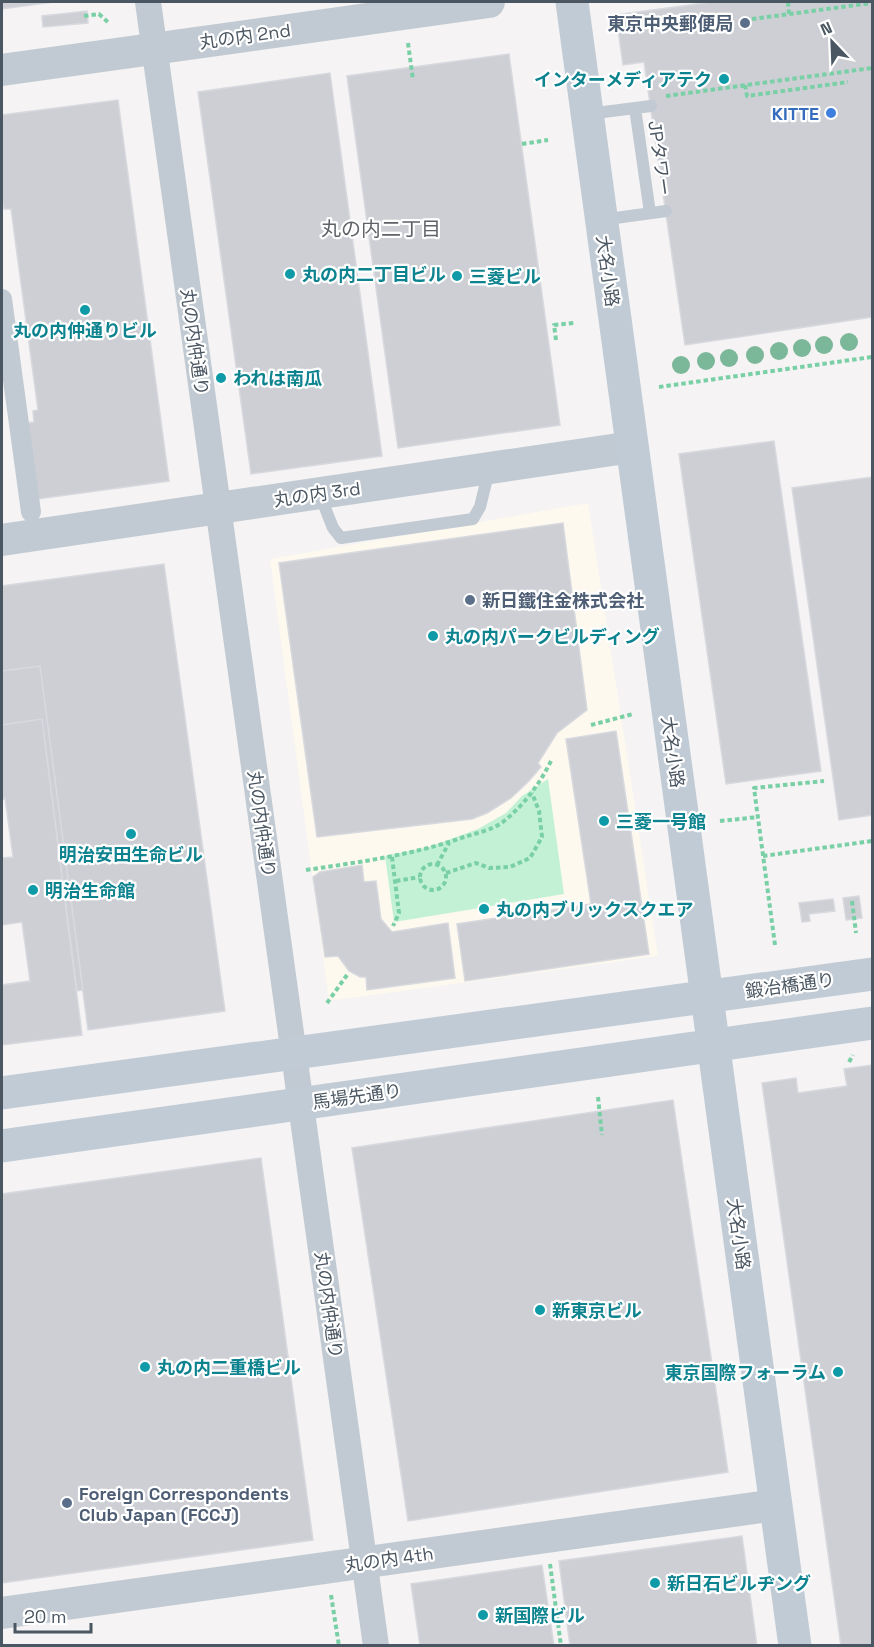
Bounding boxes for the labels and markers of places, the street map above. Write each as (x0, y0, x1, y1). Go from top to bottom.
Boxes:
place label: 東京中央郵便局 (607, 12, 733, 35)
marker: 東京中央郵便局 (738, 16, 752, 30)
place label: インターメディアテク (534, 68, 712, 91)
marker: インターメディアテク (717, 72, 731, 86)
place label: KITTE (772, 102, 819, 125)
marker: KITTE (824, 106, 838, 120)
place label: 丸の内二丁目ビル (302, 263, 446, 286)
place label: 三菱ビル (469, 265, 541, 288)
marker: 丸の内二丁目ビル (283, 267, 297, 281)
marker: 三菱ビル (450, 269, 464, 283)
marker: 丸の内仲通りビル (78, 303, 92, 317)
place label: 丸の内仲通りビル (13, 319, 157, 342)
place label: われは南瓜 (233, 367, 322, 390)
marker: われは南瓜 (214, 371, 228, 385)
place label: 新日鐵住金株式会社 (482, 589, 644, 612)
marker: 新日鐵住金株式会社 (463, 593, 477, 607)
place label: 丸の内パークビルディング (445, 625, 660, 648)
marker: 丸の内パークビルディング (426, 629, 440, 643)
place label: 三菱一号館 (616, 810, 706, 833)
marker: 三菱一号館 (597, 814, 611, 828)
marker: 明治安田生命ビル (124, 827, 138, 841)
place label: 明治安田生命ビル (59, 843, 203, 866)
place label: 明治生命館 (45, 879, 135, 902)
marker: 明治生命館 (26, 883, 40, 897)
place label: 丸の内ブリックスクエア (496, 898, 693, 921)
marker: 丸の内ブリックスクエア (477, 902, 491, 916)
place label: 新東京ビル (552, 1299, 642, 1322)
marker: 新東京ビル (533, 1303, 547, 1317)
place label: 丸の内二重橋ビル (157, 1356, 301, 1379)
marker: 丸の内二重橋ビル (138, 1360, 152, 1374)
place label: 東京国際フォーラム (665, 1361, 826, 1384)
marker: 東京国際フォーラム (831, 1365, 845, 1379)
place label: Foreign Correspondents Club Japan (FCCJ) (79, 1482, 289, 1526)
marker: Foreign Correspondents Club Japan (FCCJ) (60, 1496, 74, 1510)
place label: 新日石ビルヂング (667, 1572, 811, 1595)
marker: 新日石ビルヂング (648, 1576, 662, 1590)
place label: 新国際ビル (495, 1604, 585, 1627)
marker: 新国際ビル (476, 1608, 490, 1622)

